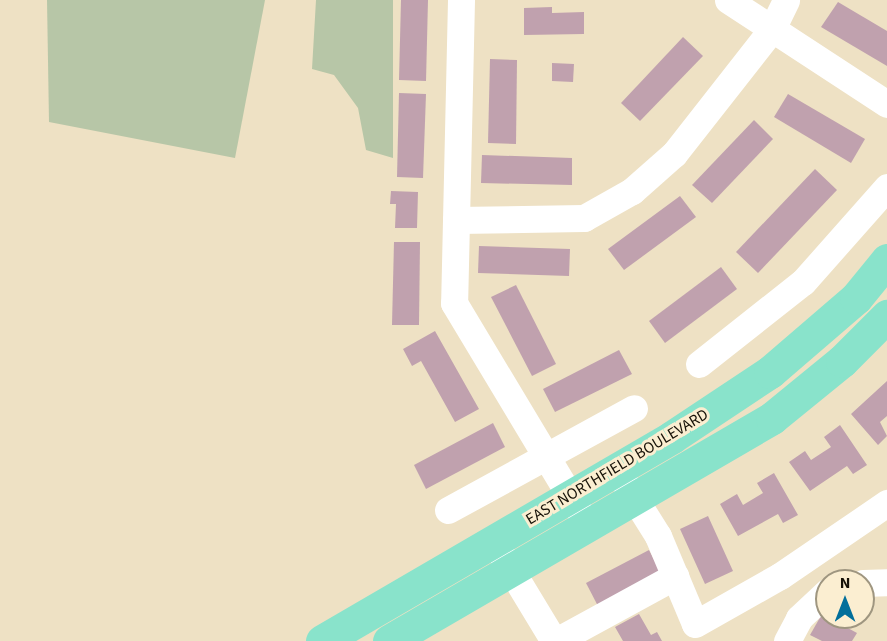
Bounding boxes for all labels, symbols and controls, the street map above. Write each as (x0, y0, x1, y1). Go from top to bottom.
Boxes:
street label: EAST NORTHFIELD BOULEVARD (522, 405, 712, 529)
north arrow (815, 569, 875, 629)
text: N (840, 572, 850, 594)

